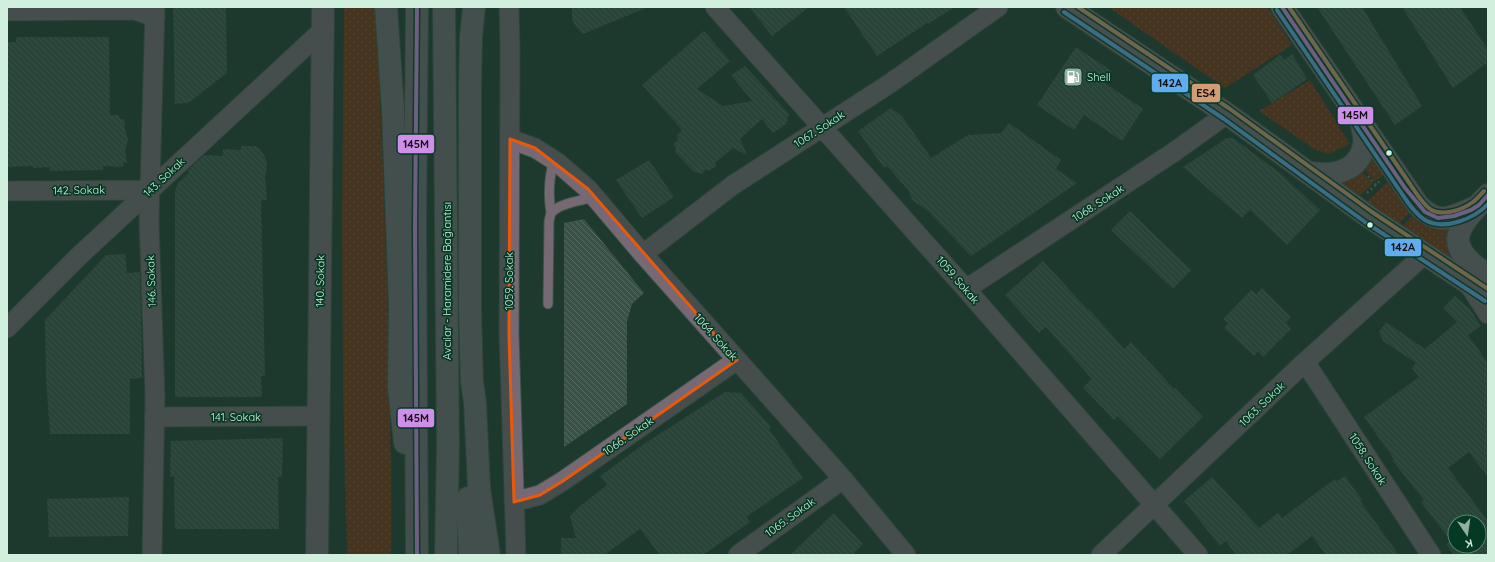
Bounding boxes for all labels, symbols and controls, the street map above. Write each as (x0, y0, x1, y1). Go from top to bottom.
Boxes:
fuel station icon: Shell (1062, 66, 1084, 88)
place label: Shell (1087, 70, 1111, 84)
line badge: 142A (1151, 73, 1189, 93)
text: 142A (1158, 76, 1182, 90)
line badge: ES4 (1191, 83, 1221, 103)
text: ES4 (1196, 86, 1216, 100)
line badge: 145M (1337, 106, 1374, 125)
street label: 1067. Sokak (791, 107, 847, 151)
text: 145M (1342, 108, 1368, 122)
line badge: 145M (397, 134, 435, 154)
text: 145M (403, 137, 429, 151)
unlabelled marker (1384, 148, 1394, 158)
street label: 143. Sokak (140, 154, 188, 200)
street label: 1068. Sokak (1070, 181, 1127, 225)
street label: 142. Sokak (53, 183, 105, 197)
street label: Avcılar - Haramidere Bağlantısı (440, 202, 454, 360)
unlabelled marker (1365, 220, 1375, 230)
line badge: 142A (1384, 238, 1422, 257)
text: 142A (1391, 240, 1415, 254)
street label: 1059. Sokak (502, 252, 516, 310)
street label: 1059. Sokak (934, 253, 983, 307)
street label: 146. Sokak (143, 255, 159, 307)
street label: 140. Sokak (313, 255, 327, 307)
street label: 1064. Sokak (691, 310, 741, 364)
street label: 1063. Sokak (1236, 379, 1288, 429)
line badge: 145M (397, 408, 435, 428)
street label: 141. Sokak (211, 410, 261, 424)
text: 145M (403, 411, 429, 425)
street label: 1066. Sokak (600, 413, 656, 459)
street label: 1058. Sokak (1346, 431, 1390, 488)
street label: 1065. Sokak (762, 494, 818, 540)
north arrow (1447, 514, 1487, 554)
text: K (1464, 536, 1474, 551)

